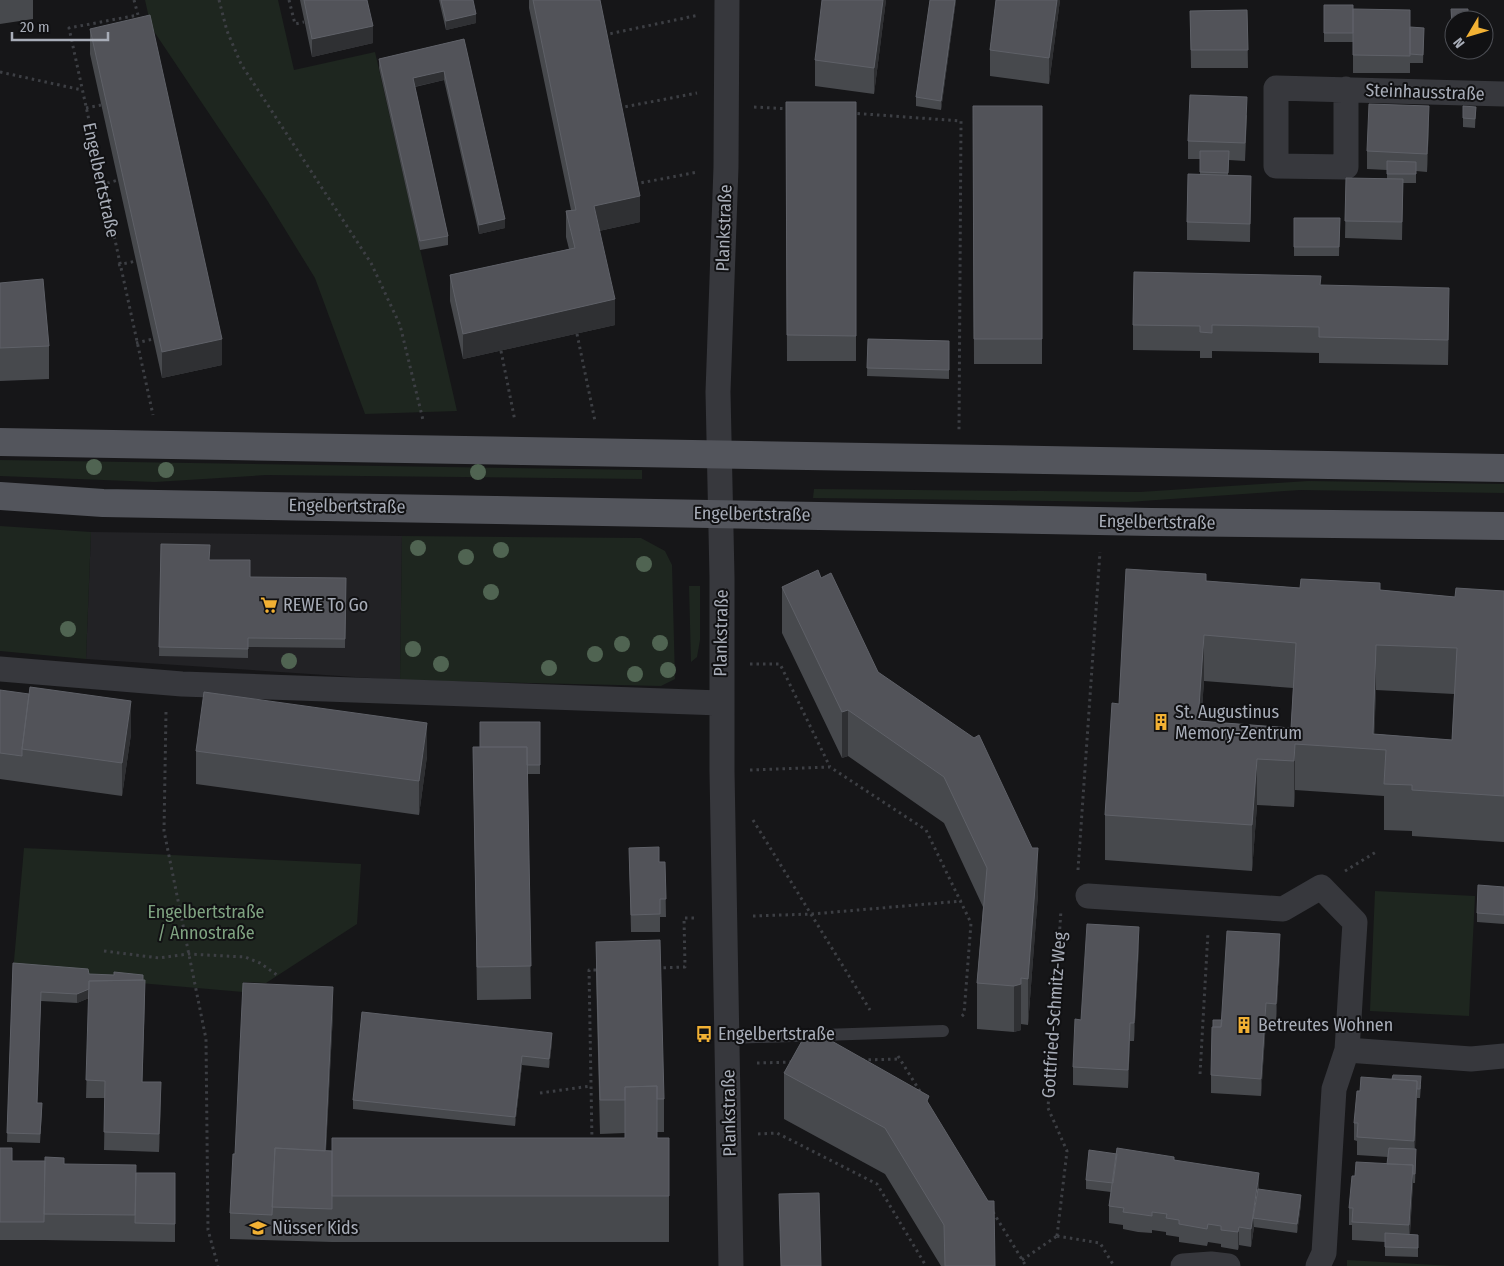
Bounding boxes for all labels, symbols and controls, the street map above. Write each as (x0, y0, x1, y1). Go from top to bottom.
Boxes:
scale bar (12, 10, 109, 42)
north arrow (1444, 10, 1494, 60)
text: 20 m (20, 18, 50, 36)
text: N (1450, 34, 1468, 51)
street label: Steinhausstraße (1365, 79, 1485, 105)
street label: Engelbertstraße (78, 121, 124, 240)
street label: Plankstraße (711, 184, 737, 272)
street label: Engelbertstraße (288, 494, 406, 518)
street label: Engelbertstraße (693, 502, 811, 526)
street label: Engelbertstraße (1098, 510, 1216, 534)
street label: Plankstraße (709, 589, 733, 677)
place label: REWE To Go (283, 594, 368, 616)
supermarket icon: REWE To Go (259, 595, 279, 615)
place label: St. Augustinus Memory-Zentrum (1175, 701, 1302, 744)
building icon: St. Augustinus Memory-Zentrum (1151, 712, 1171, 732)
park label: Engelbertstraße / Annostraße (148, 901, 265, 944)
street label: Gottfried-Schmitz-Weg (1037, 931, 1071, 1099)
place label: Betreutes Wohnen (1258, 1014, 1393, 1036)
building icon: Betreutes Wohnen (1234, 1015, 1254, 1035)
place label: Engelbertstraße (718, 1023, 835, 1045)
bus stop icon: Engelbertstraße (694, 1024, 714, 1044)
street label: Plankstraße (717, 1069, 741, 1157)
place label: Nüsser Kids (272, 1217, 359, 1239)
school or university icon: Nüsser Kids (248, 1218, 268, 1238)

